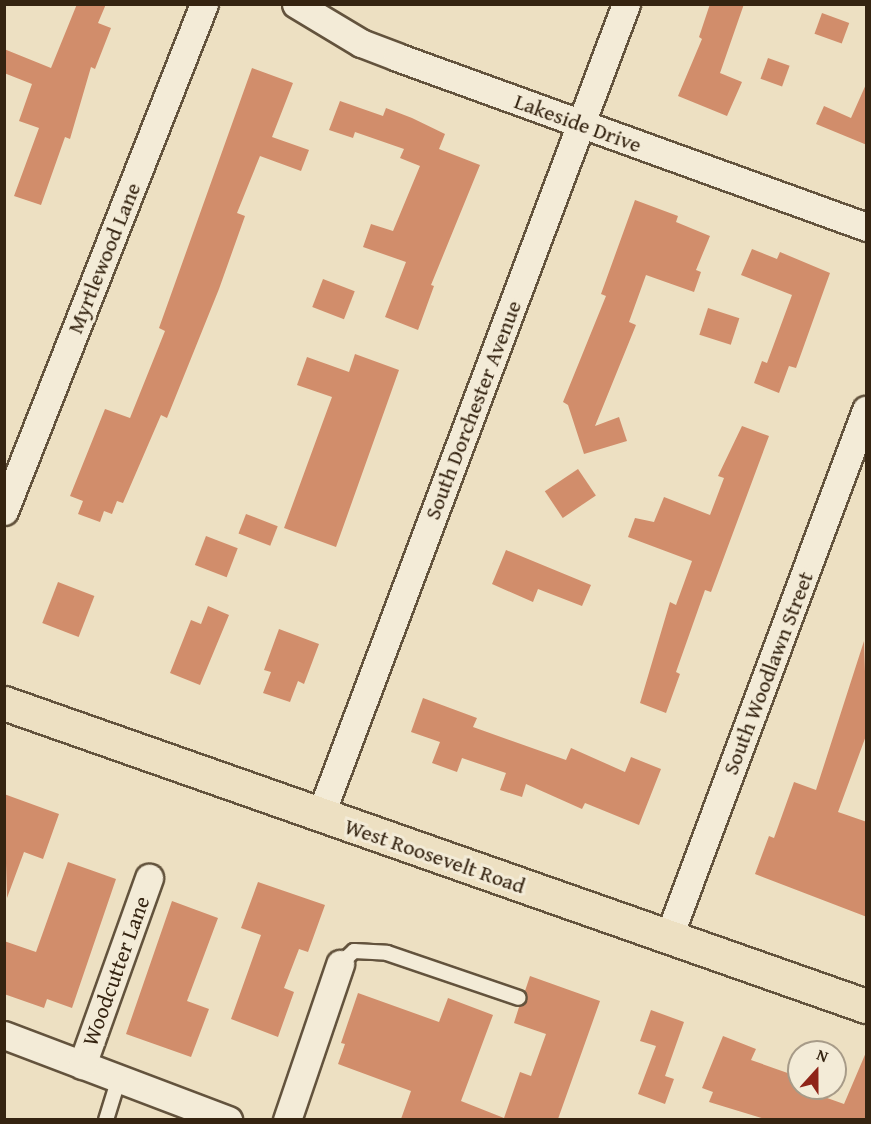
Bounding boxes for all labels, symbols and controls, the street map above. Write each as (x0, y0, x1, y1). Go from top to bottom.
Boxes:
street label: Lakeside Drive (511, 88, 645, 158)
street label: Myrtlewood Lane (62, 179, 146, 337)
street label: South Dorchester Avenue (419, 297, 527, 523)
street label: South Woodlawn Street (717, 568, 819, 778)
street label: West Roosevelt Road (341, 813, 529, 899)
street label: Woodcutter Lane (77, 893, 155, 1049)
north arrow (787, 1040, 847, 1100)
text: N (813, 1042, 832, 1068)

